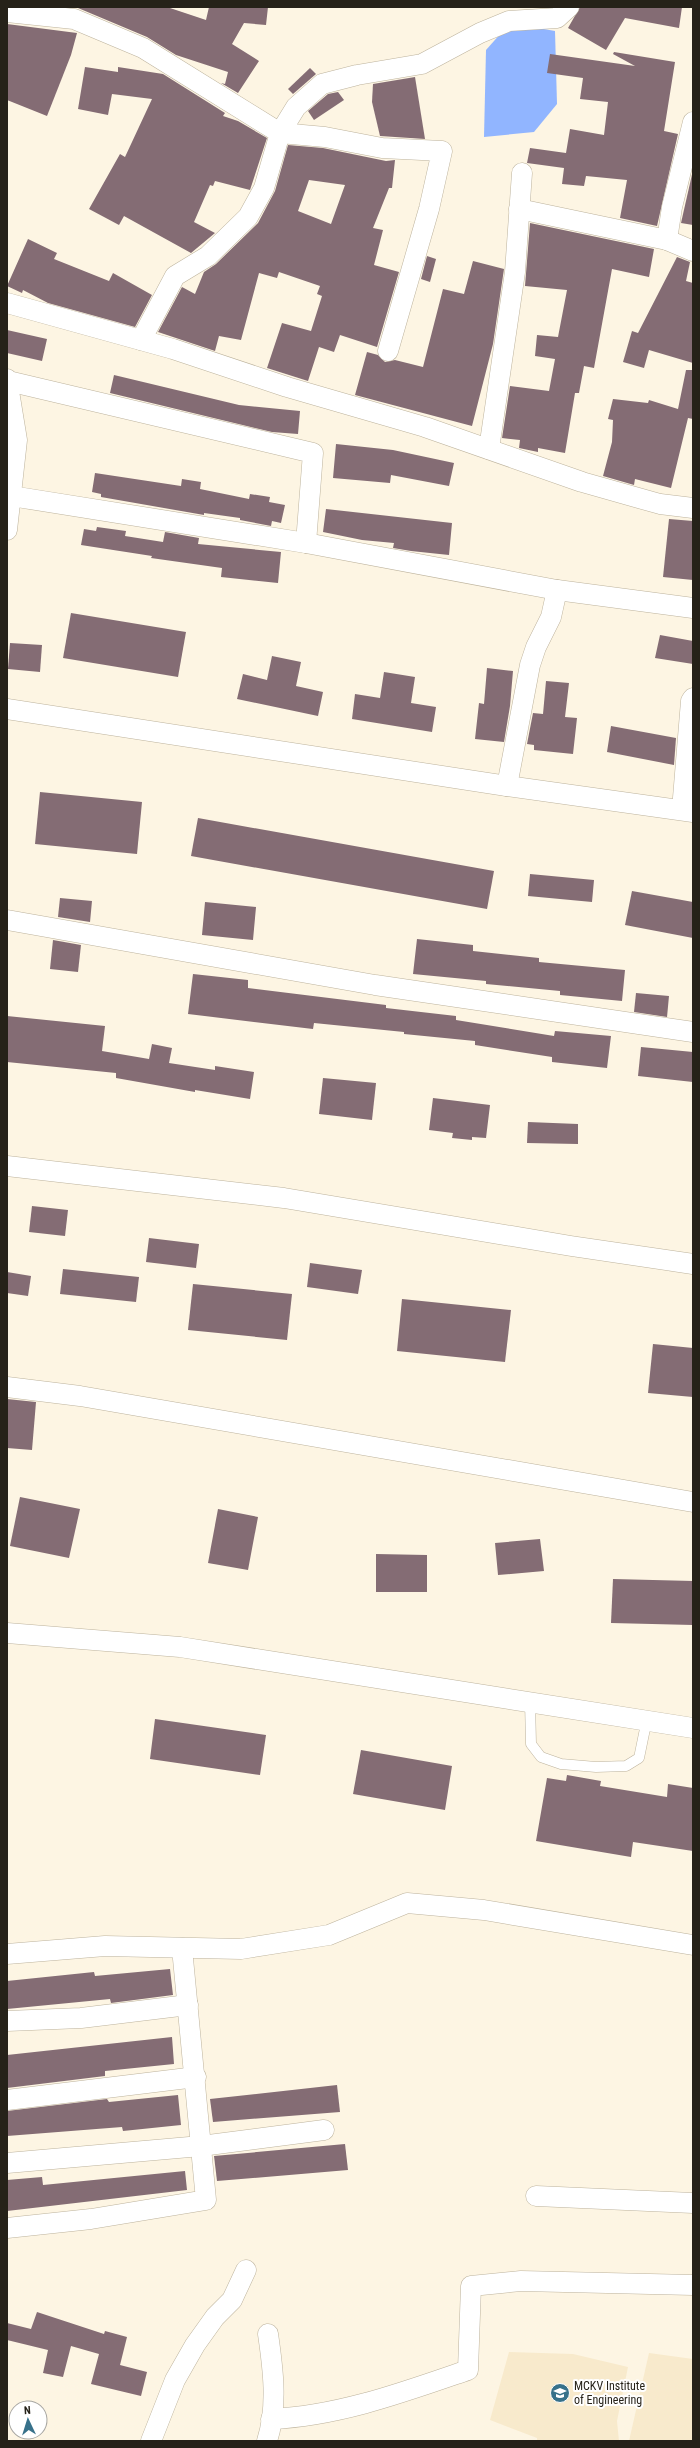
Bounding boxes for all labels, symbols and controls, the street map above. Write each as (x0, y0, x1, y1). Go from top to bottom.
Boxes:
place label: MCKV Institute of Engineering (574, 2379, 645, 2407)
school or university icon: MCKV Institute of Engineering (549, 2382, 571, 2404)
north arrow (8, 2400, 48, 2440)
text: N (24, 2404, 31, 2417)

